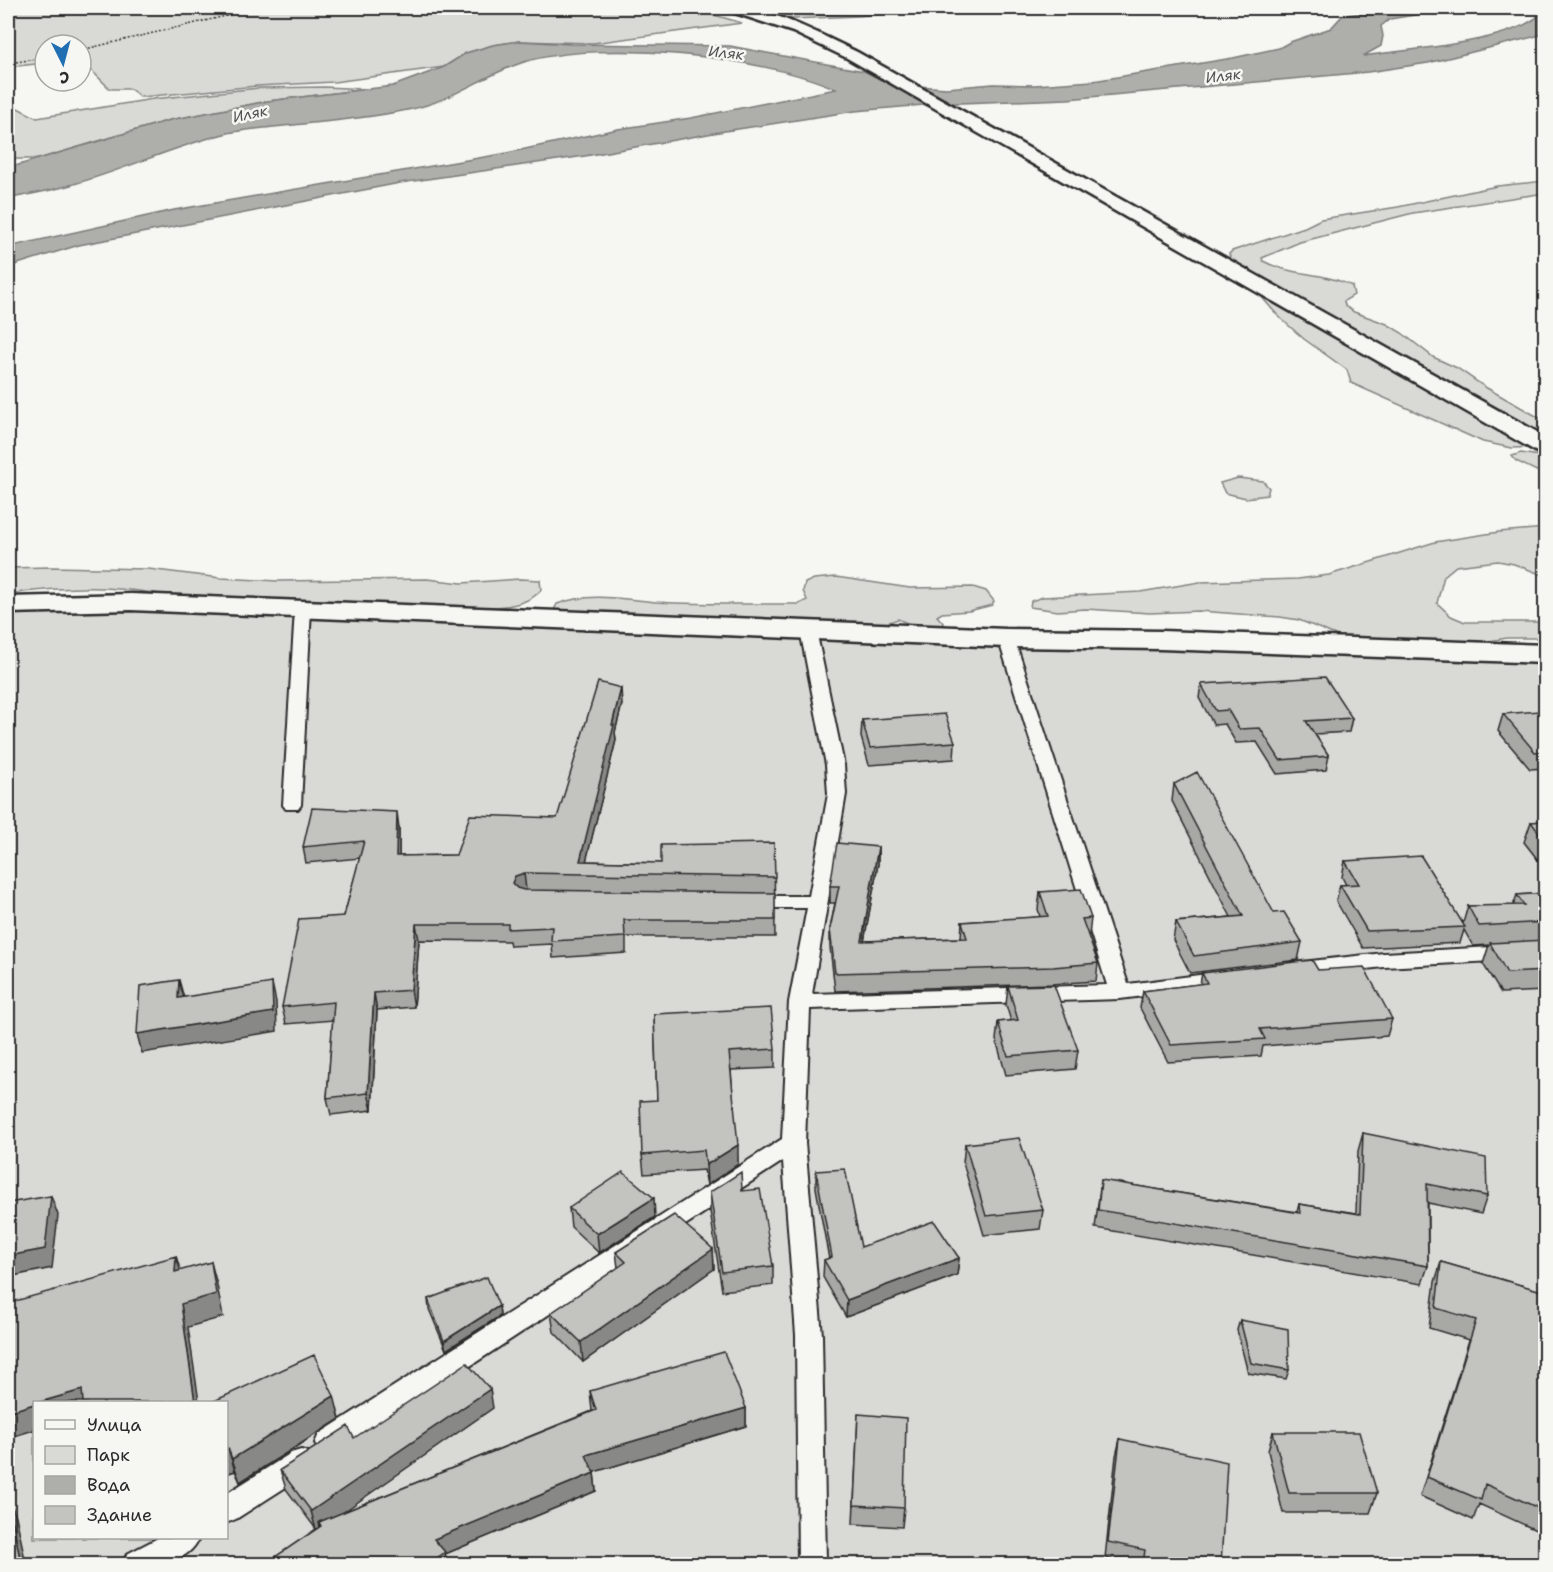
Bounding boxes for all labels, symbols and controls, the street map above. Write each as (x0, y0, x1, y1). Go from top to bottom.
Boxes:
north arrow (33, 33, 93, 93)
water label: Иляк (707, 41, 746, 65)
water label: Иляк (1204, 64, 1243, 88)
text: С (58, 66, 71, 88)
water label: Иляк (231, 100, 270, 127)
legend (33, 1401, 228, 1539)
text: Улица (87, 1413, 141, 1437)
text: Парк (87, 1443, 130, 1467)
text: Вода (87, 1473, 130, 1497)
text: Здание (87, 1503, 152, 1527)

